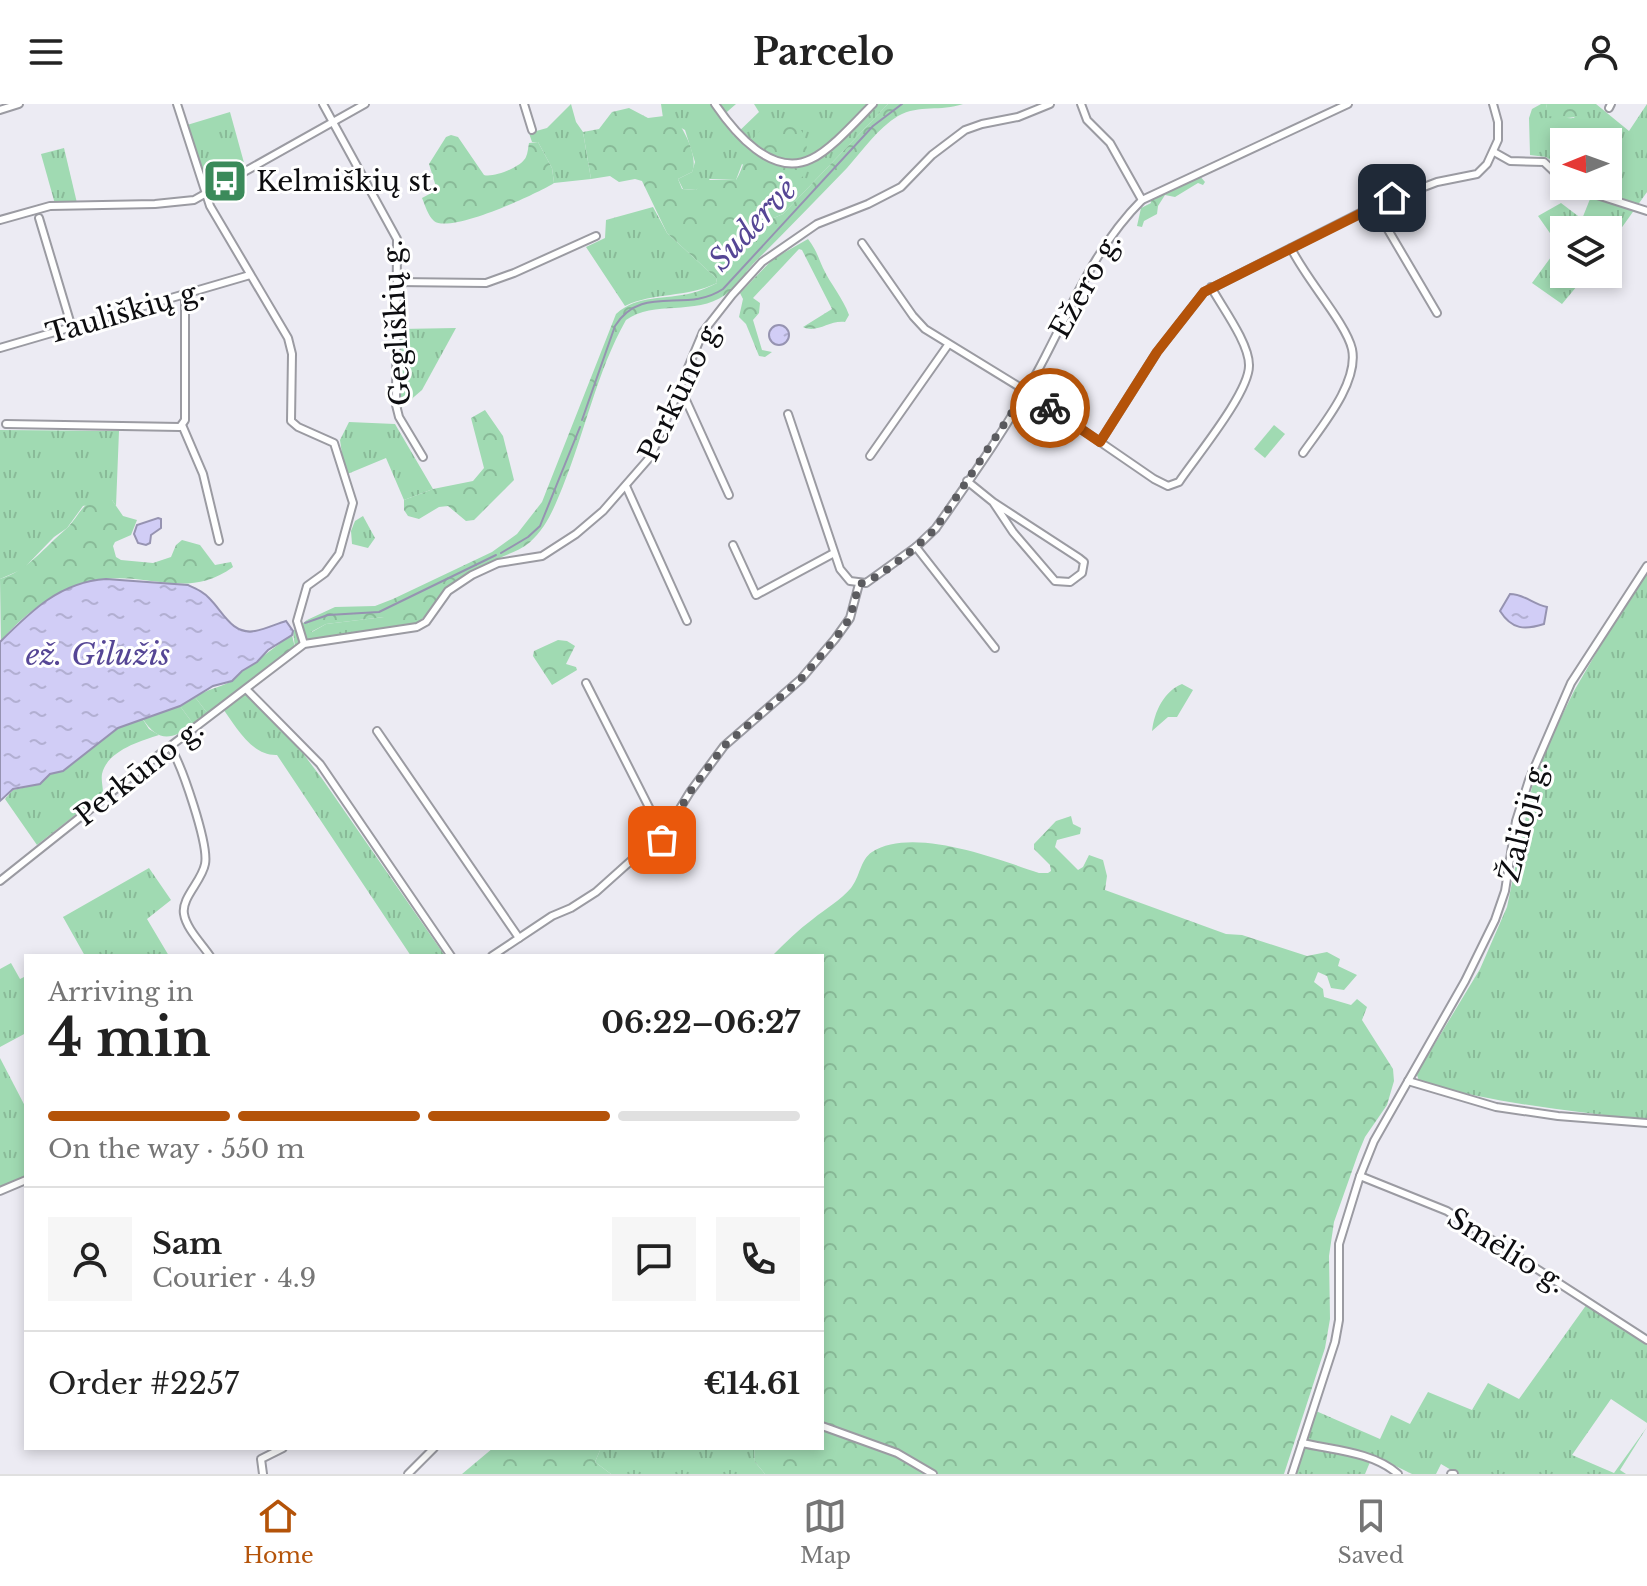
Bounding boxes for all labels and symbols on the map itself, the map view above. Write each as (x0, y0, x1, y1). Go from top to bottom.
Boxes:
north arrow (1550, 128, 1622, 200)
bus stop icon: Kelmiškių st. (201, 157, 249, 205)
place label: Kelmiškių st. (256, 164, 439, 199)
pin (1358, 164, 1426, 232)
water label: Sudervė (701, 171, 805, 278)
street label: Ežero g. (1042, 226, 1129, 344)
street label: Gegliškių g. (375, 239, 418, 407)
street label: Tauliškių g. (42, 273, 208, 352)
street label: Perkūno g. (631, 314, 730, 467)
courier (1010, 368, 1090, 448)
water label: ež. Gilužis (26, 636, 170, 673)
street label: Perkūno g. (68, 711, 211, 833)
street label: Žalioji g. (1491, 757, 1556, 886)
pin (628, 806, 696, 874)
street label: Smėlio g. (1441, 1200, 1573, 1301)

